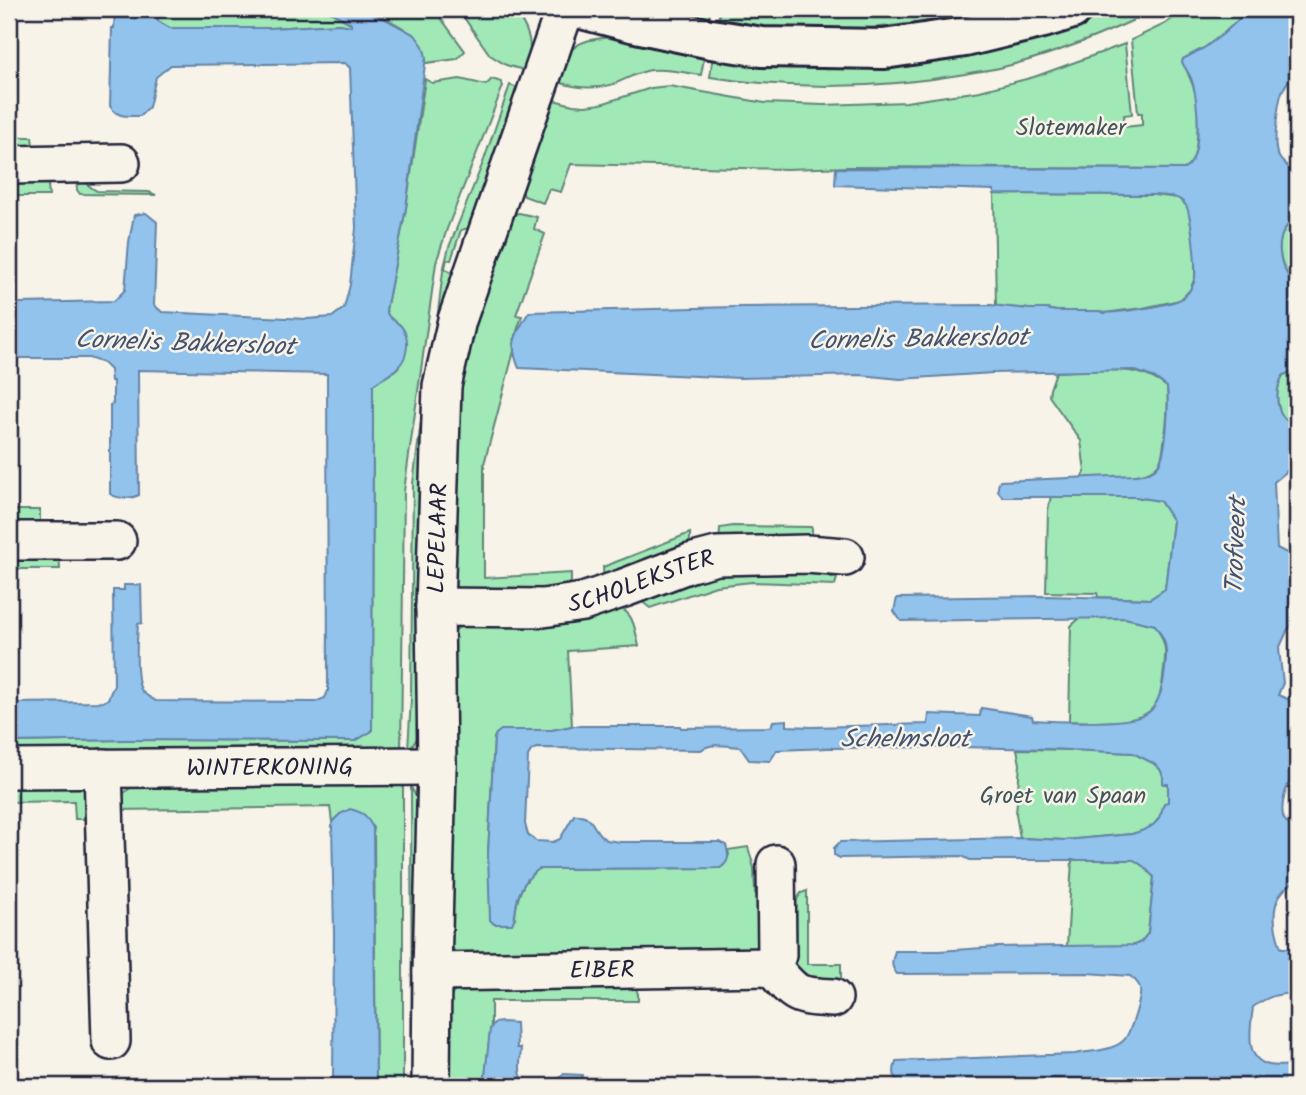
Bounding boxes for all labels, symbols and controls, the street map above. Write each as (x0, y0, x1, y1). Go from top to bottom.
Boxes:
park label: Slotemaker (1016, 109, 1128, 148)
water label: Cornelis Bakkersloot (808, 317, 1032, 363)
water label: Cornelis Bakkersloot (74, 319, 300, 369)
street label: LEPELAAR (417, 482, 460, 594)
water label: Trofveert (1214, 493, 1260, 595)
street label: SCHOLEKSTER (566, 540, 719, 625)
water label: Schelmsloot (840, 719, 974, 761)
street label: WINTERKONING (186, 749, 354, 789)
park label: Groet van Spaan (980, 777, 1146, 816)
street label: EIBER (569, 951, 635, 991)

